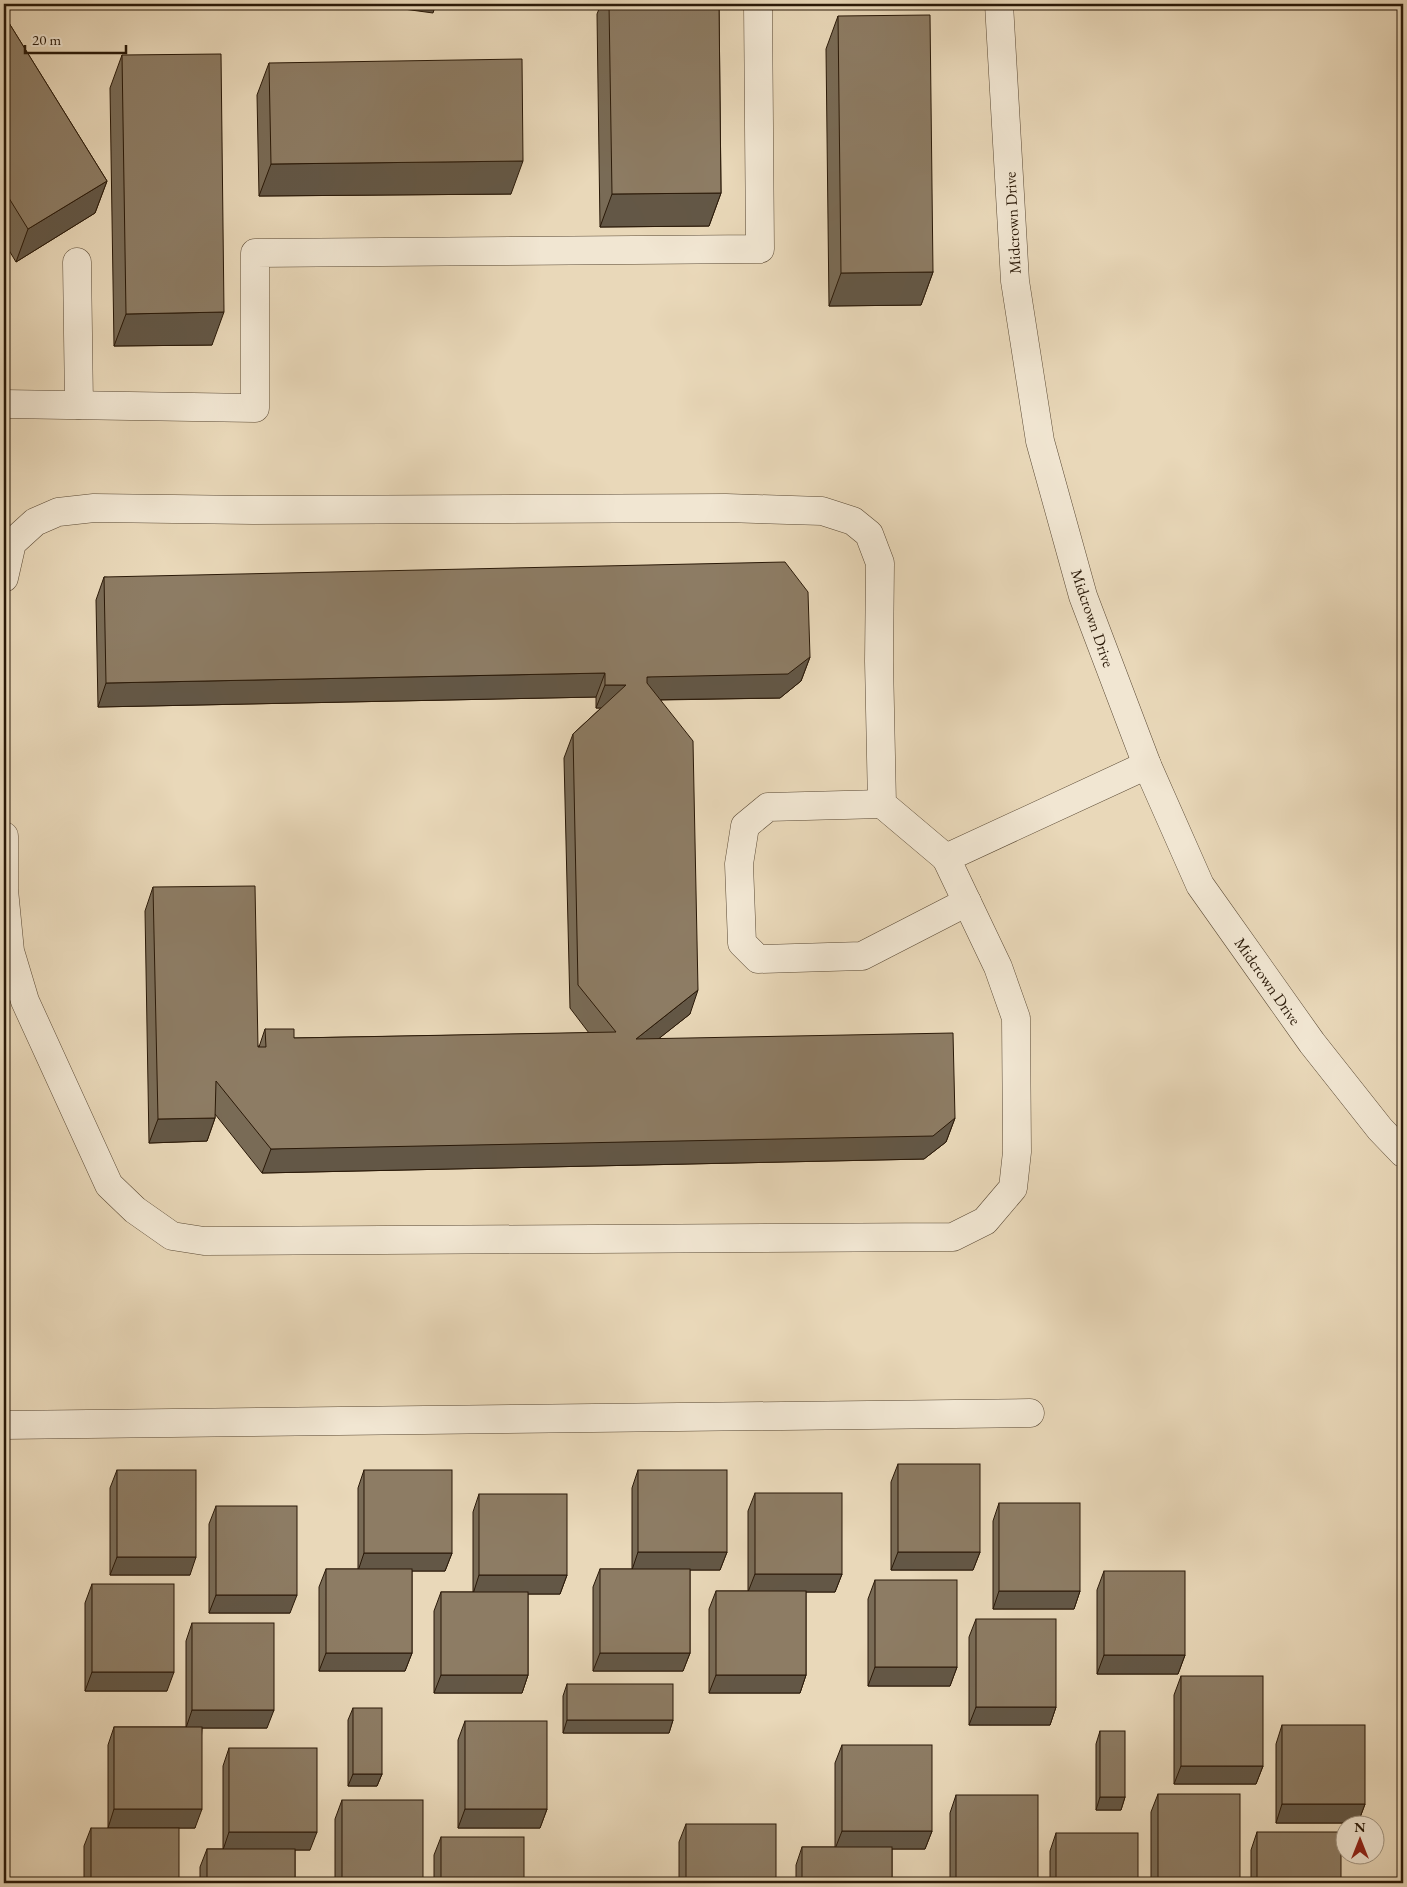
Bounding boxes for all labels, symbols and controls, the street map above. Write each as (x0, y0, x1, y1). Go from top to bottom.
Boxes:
scale bar (25, 22, 126, 54)
text: 20 m (32, 30, 61, 49)
street label: Midcrown Drive (999, 171, 1026, 275)
street label: Midcrown Drive (1066, 566, 1119, 670)
street label: Midcrown Drive (1230, 933, 1306, 1029)
north arrow (1334, 1814, 1384, 1864)
text: N (1354, 1818, 1366, 1836)

